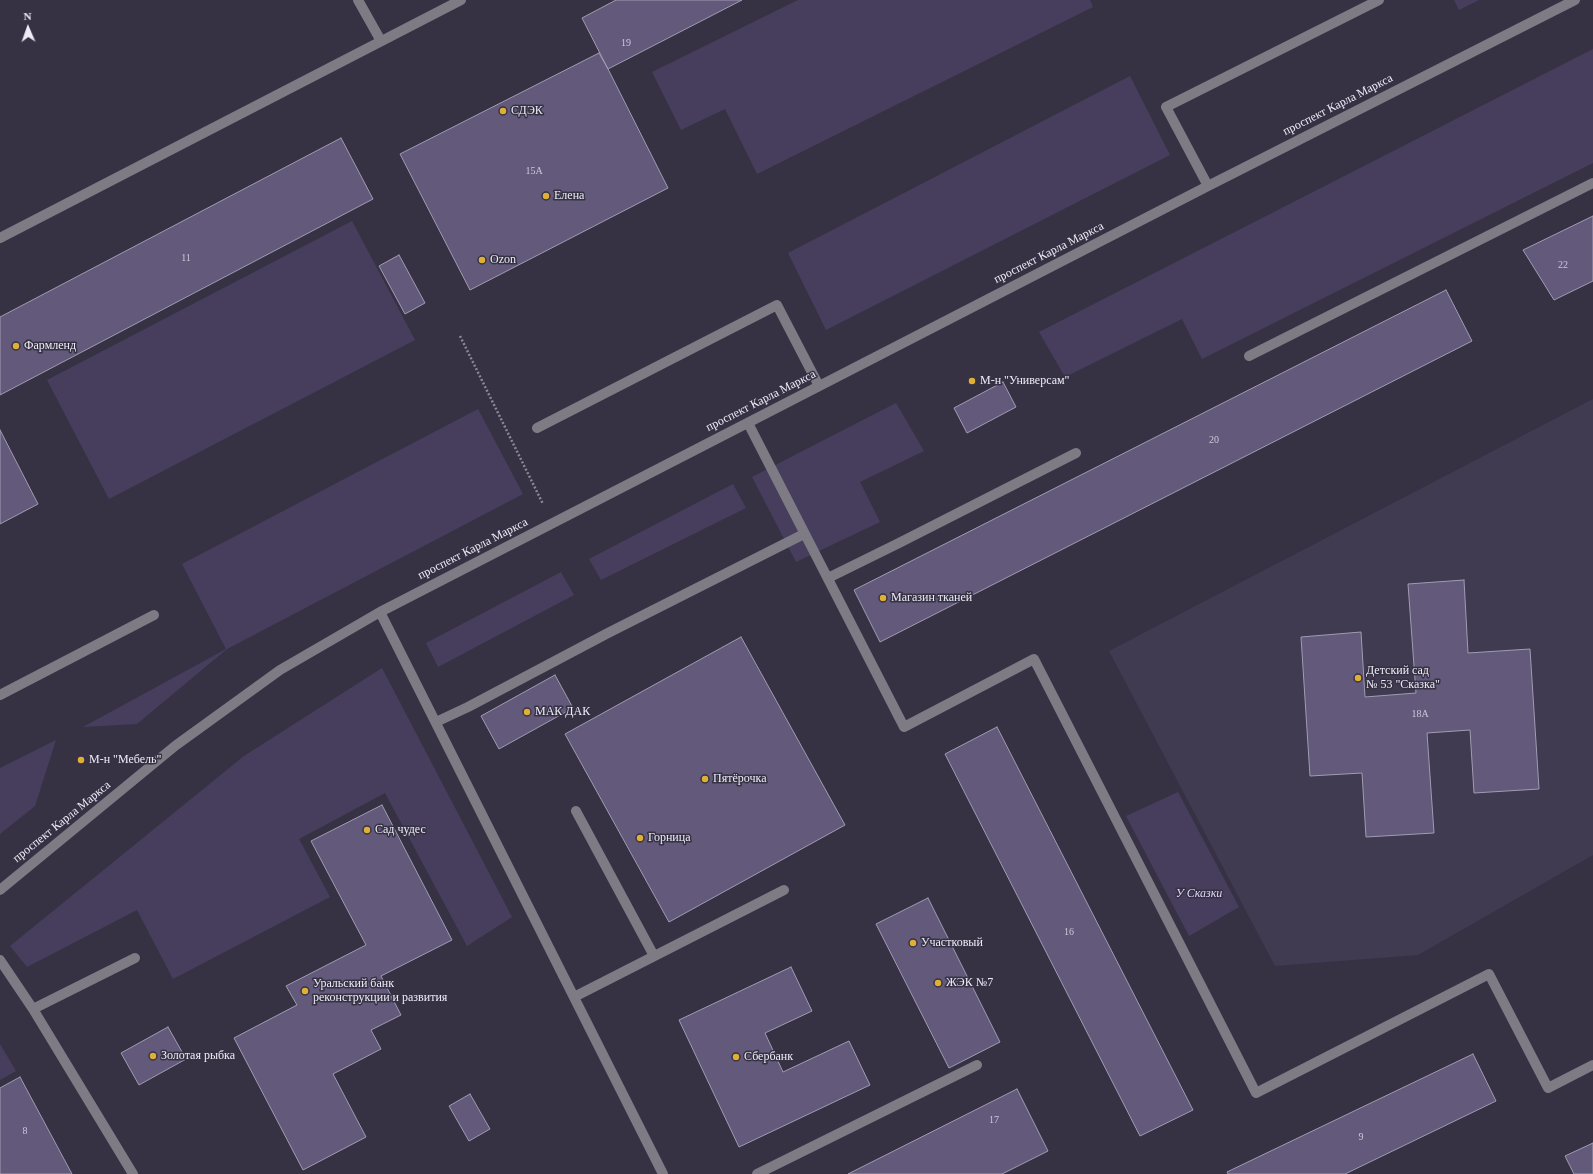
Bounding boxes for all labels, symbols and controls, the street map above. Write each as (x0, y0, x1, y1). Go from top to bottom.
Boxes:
north arrow (8, 8, 48, 48)
text: N (23, 10, 32, 22)
house number: 19 (621, 37, 631, 49)
street label: проспект Карла Маркса (1281, 71, 1395, 139)
place label: СДЭК (511, 104, 543, 118)
marker: СДЭК (498, 106, 508, 116)
house number: 15А (525, 165, 543, 177)
place label: Елена (554, 189, 584, 203)
marker: Елена (541, 191, 551, 201)
street label: проспект Карла Маркса (992, 219, 1106, 287)
house number: 11 (181, 252, 191, 264)
place label: Ozon (490, 253, 516, 267)
marker: Ozon (477, 255, 487, 265)
house number: 22 (1558, 259, 1568, 271)
place label: Фармленд (24, 339, 76, 353)
marker: Фармленд (11, 341, 21, 351)
street label: проспект Карла Маркса (704, 367, 818, 435)
place label: М-н "Универсам" (980, 374, 1069, 388)
marker: М-н "Универсам" (967, 376, 977, 386)
house number: 20 (1209, 434, 1219, 446)
street label: проспект Карла Маркса (416, 515, 530, 583)
place label: Магазин тканей (891, 591, 972, 605)
marker: Магазин тканей (878, 593, 888, 603)
place label: Детский сад № 53 "Сказка" (1366, 664, 1440, 692)
marker: Детский сад № 53 "Сказка" (1353, 673, 1363, 683)
place label: МАК ДАК (535, 705, 590, 719)
marker: МАК ДАК (522, 707, 532, 717)
house number: 18А (1411, 708, 1429, 720)
place label: М-н "Мебель" (89, 753, 161, 767)
marker: М-н "Мебель" (76, 755, 86, 765)
place label: Пятёрочка (713, 772, 766, 786)
marker: Пятёрочка (700, 774, 710, 784)
street label: проспект Карла Маркса (10, 778, 114, 866)
place label: Сад чудес (375, 823, 426, 837)
marker: Сад чудес (362, 825, 372, 835)
place label: Горница (648, 831, 690, 845)
marker: Горница (635, 833, 645, 843)
park label: У Сказки (1176, 887, 1222, 901)
house number: 16 (1064, 926, 1074, 938)
place label: Участковый (921, 936, 983, 950)
marker: Участковый (908, 938, 918, 948)
place label: ЖЭК №7 (946, 976, 993, 990)
place label: Уральский банк реконструкции и развития (313, 977, 447, 1005)
marker: ЖЭК №7 (933, 978, 943, 988)
marker: Уральский банк реконструкции и развития (300, 986, 310, 996)
place label: Золотая рыбка (161, 1049, 235, 1063)
place label: Сбербанк (744, 1050, 793, 1064)
marker: Золотая рыбка (148, 1051, 158, 1061)
marker: Сбербанк (731, 1052, 741, 1062)
house number: 17 (989, 1114, 999, 1126)
house number: 8 (22, 1125, 28, 1137)
house number: 9 (1358, 1131, 1364, 1143)

